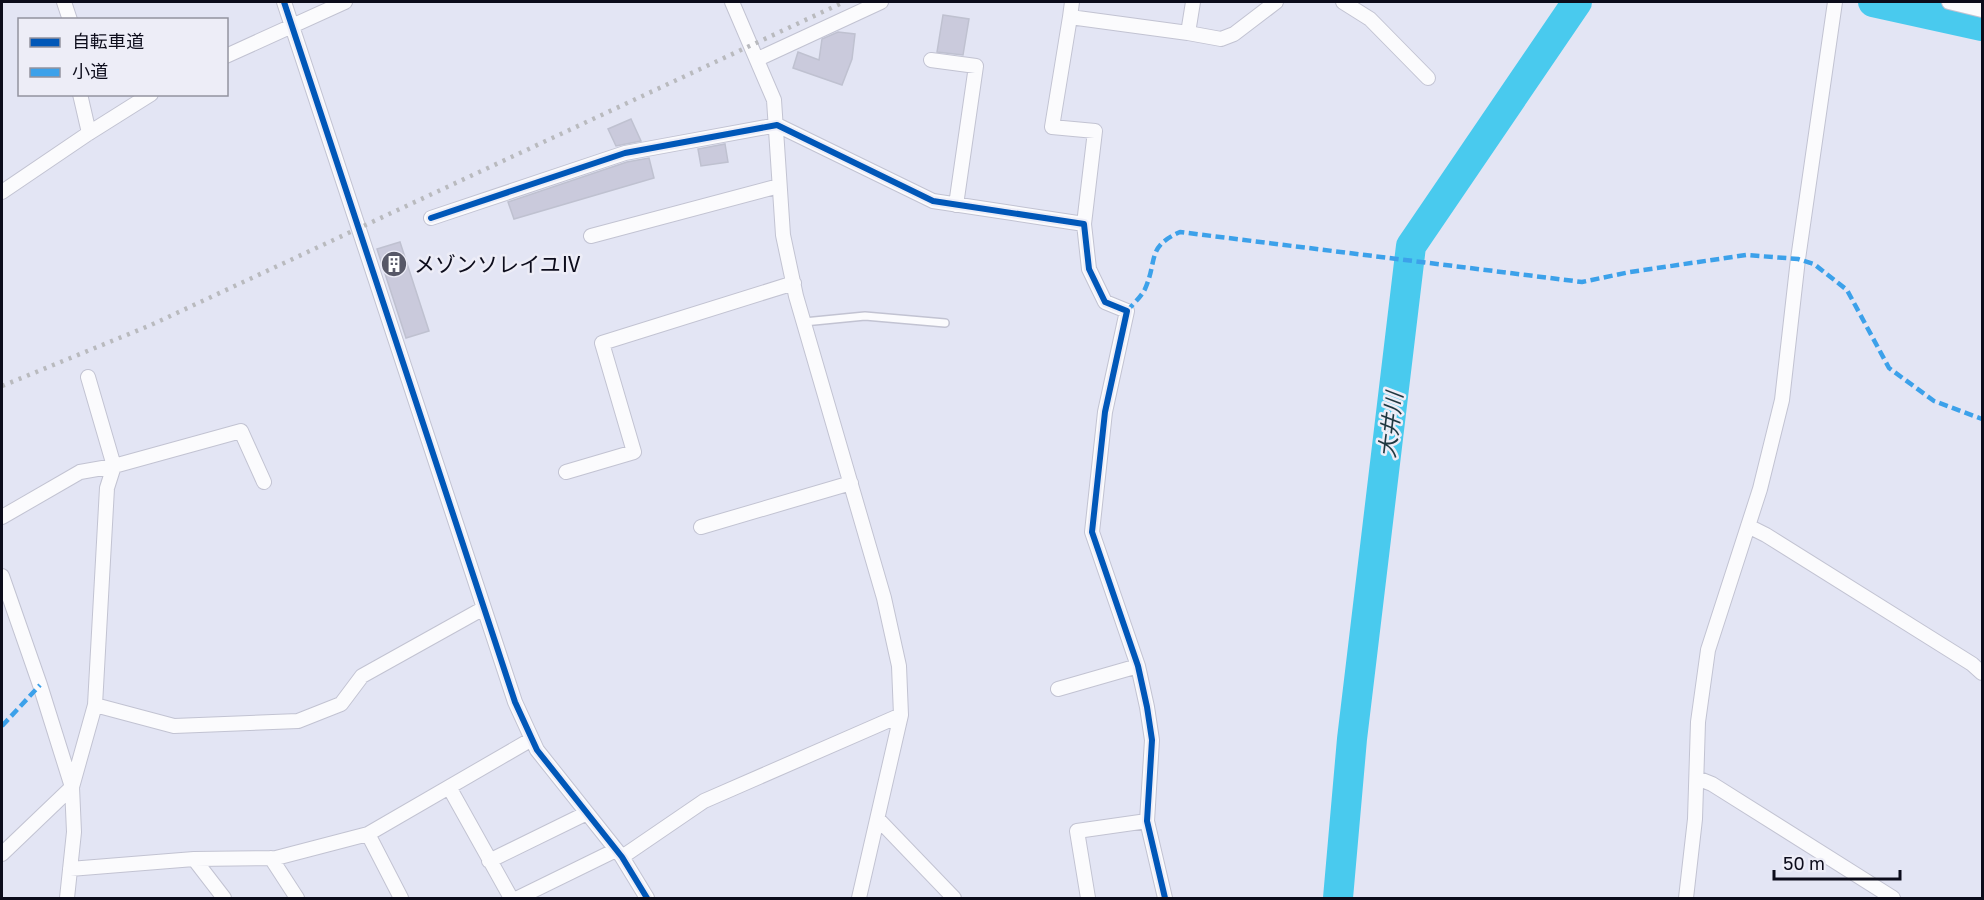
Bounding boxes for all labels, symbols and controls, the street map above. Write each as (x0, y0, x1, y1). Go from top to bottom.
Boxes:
legend (18, 18, 228, 96)
text: 自転車道 (72, 30, 144, 52)
text: 小道 (72, 60, 108, 82)
building icon: メゾンソレイユⅣ (379, 249, 409, 279)
place label: メゾンソレイユⅣ (414, 251, 582, 277)
water label: 大井川 (1373, 389, 1408, 459)
scale bar (1774, 843, 1900, 881)
text: 50 m (1783, 852, 1825, 874)

